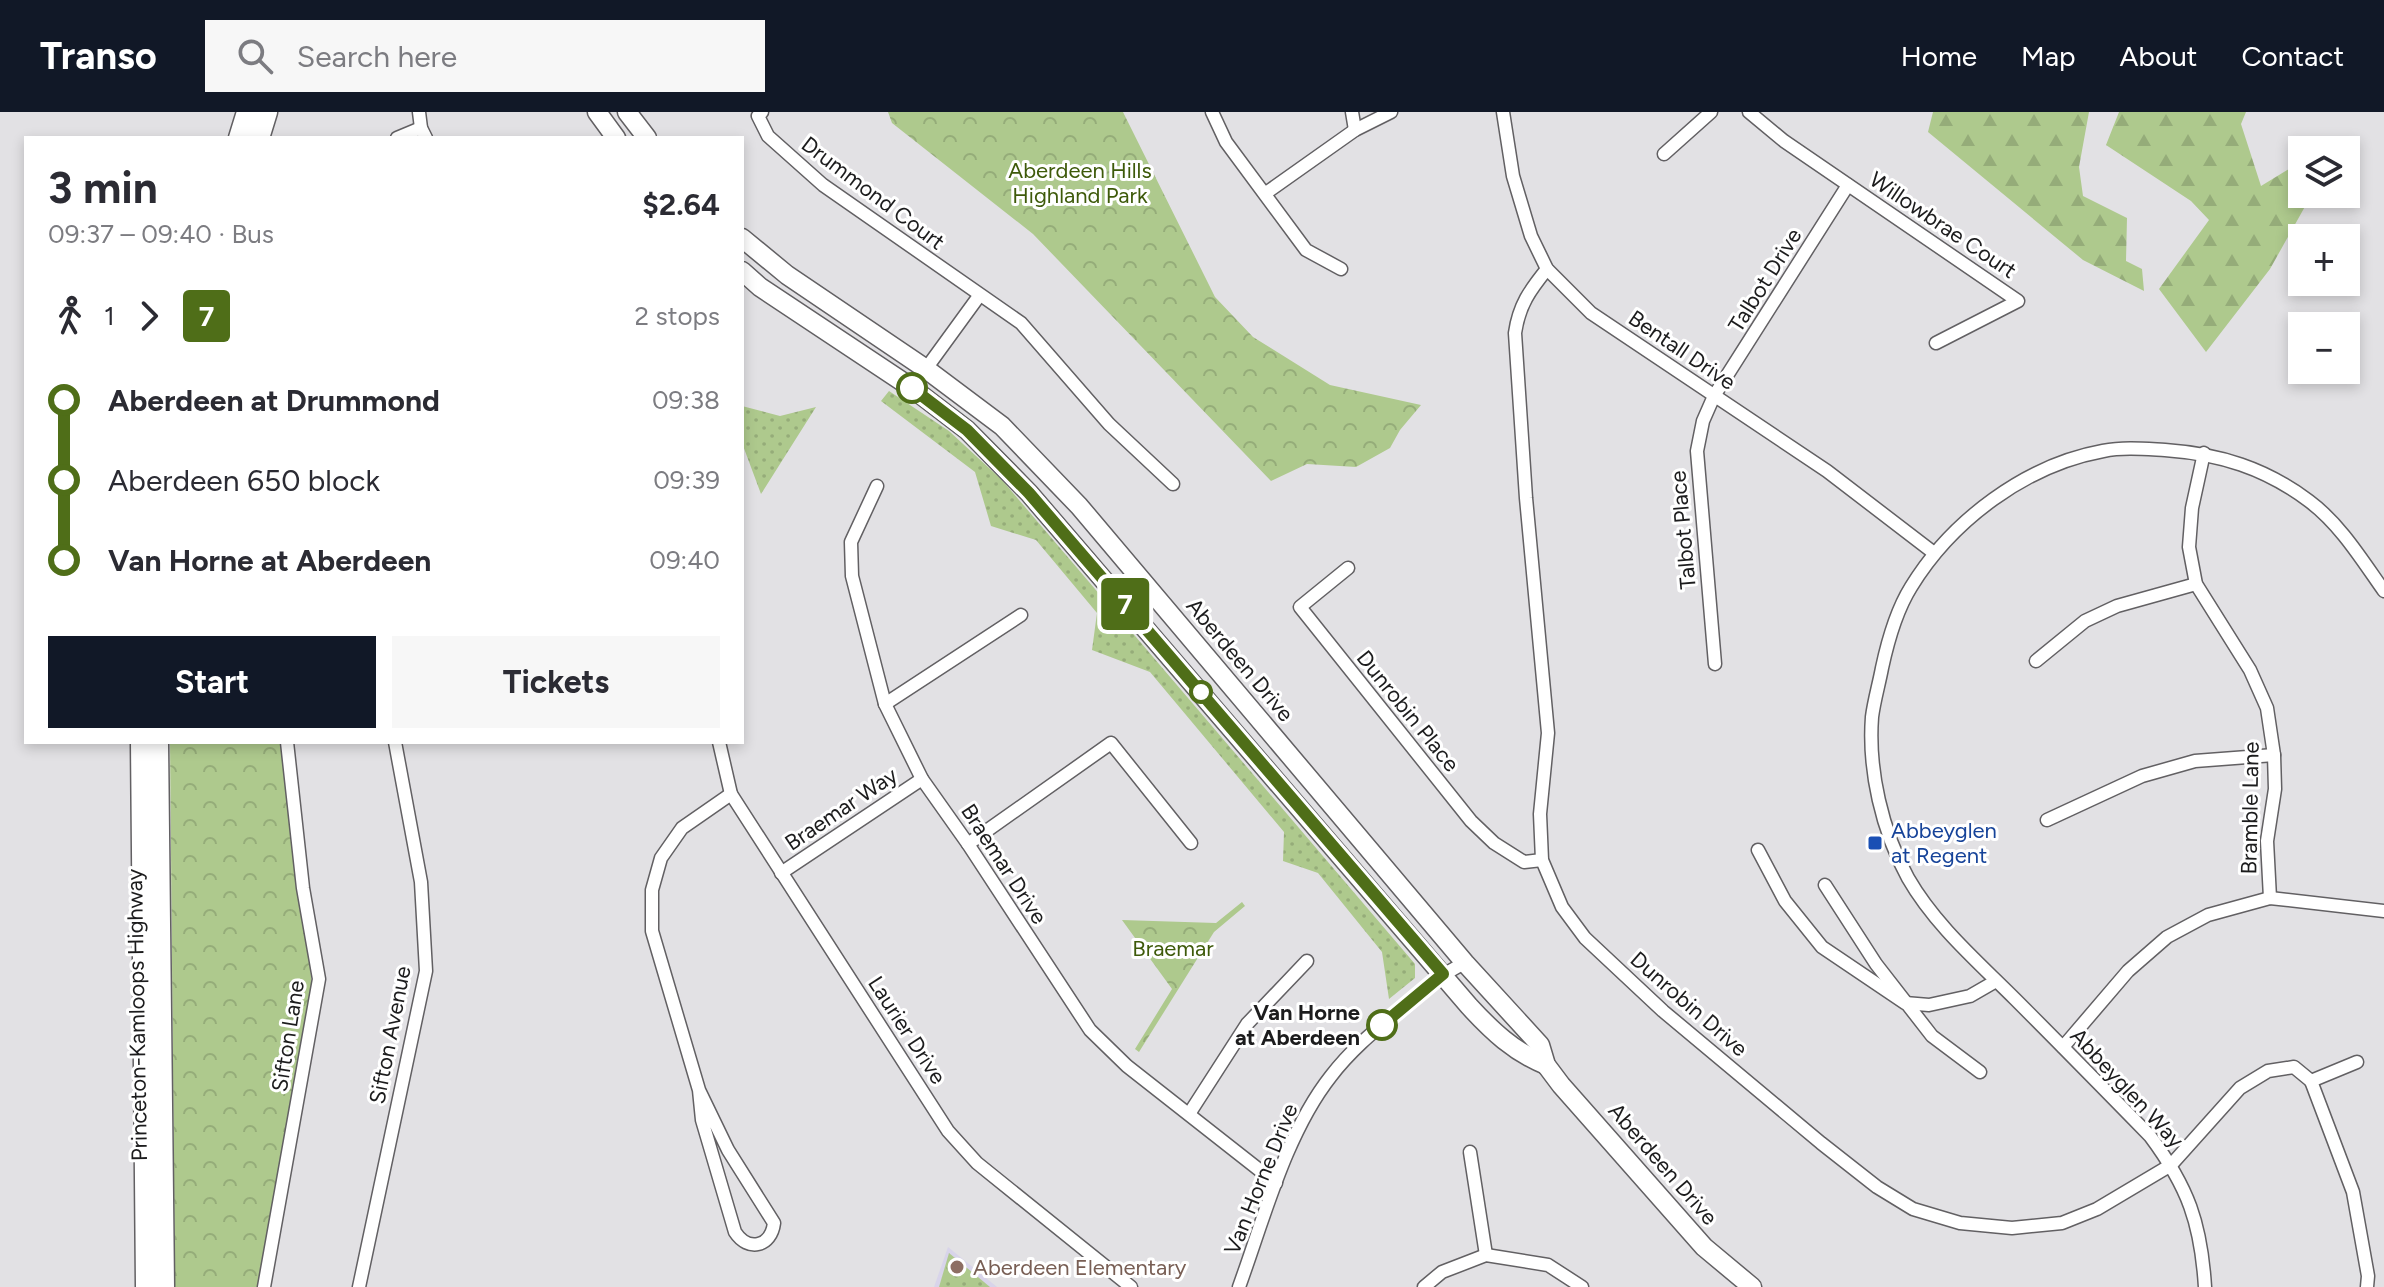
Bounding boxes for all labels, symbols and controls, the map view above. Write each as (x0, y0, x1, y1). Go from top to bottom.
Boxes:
search box (205, 20, 765, 92)
text: Transo (40, 33, 157, 79)
icon: search (233, 34, 277, 78)
text: Search here (297, 38, 457, 75)
text: Home (1901, 39, 1977, 73)
text: Map (2021, 39, 2076, 73)
text: About (2120, 39, 2197, 73)
text: Contact (2241, 39, 2344, 73)
street label: Drummond Court (796, 130, 950, 256)
map controls (2288, 136, 2360, 384)
button: layers (2288, 136, 2360, 208)
park label: Aberdeen Hills Highland Park (1008, 157, 1152, 209)
text: 3 min (48, 161, 158, 214)
street label: Willowbrae Court (1864, 166, 2022, 284)
text: $2.64 (642, 186, 720, 223)
text: 09:37 – 09:40 · Bus (48, 218, 274, 250)
street label: Talbot Drive (1723, 223, 1807, 337)
button: + (2288, 224, 2360, 296)
icon: walk (48, 294, 92, 338)
icon: forward (127, 294, 171, 338)
text: 7 (199, 299, 214, 333)
text: 1 (104, 300, 115, 332)
text: 2 stops (635, 300, 720, 332)
street label: Bentall Drive (1623, 304, 1741, 396)
button: − (2288, 312, 2360, 384)
unlabelled marker (897, 373, 927, 403)
text: Aberdeen at Drummond (108, 382, 440, 419)
text: 09:38 (652, 384, 720, 416)
text: Aberdeen 650 block (108, 462, 380, 499)
text: 09:39 (653, 464, 720, 496)
street label: Talbot Place (1664, 470, 1702, 590)
text: Van Horne at Aberdeen (108, 542, 431, 579)
text: 09:40 (649, 544, 720, 576)
line badge: 7 (1099, 578, 1151, 630)
text: 7 (1117, 587, 1133, 621)
street label: Aberdeen Drive (1181, 593, 1299, 727)
button: Start (48, 636, 376, 728)
button: Tickets (392, 636, 720, 728)
street label: Dunrobin Place (1351, 645, 1465, 777)
unlabelled marker (1190, 681, 1212, 703)
street label: Bramble Lane (2235, 741, 2265, 875)
street label: Braemar Way (780, 761, 903, 856)
street label: Braemar Drive (955, 799, 1053, 929)
place label: Abbeyglen at Regent (1891, 817, 1997, 869)
marker: Abbeyglen at Regent (1866, 834, 1884, 852)
street label: Princeton-Kamloops Highway (121, 868, 153, 1161)
park label: Braemar (1132, 935, 1214, 962)
street label: Dunrobin Drive (1625, 946, 1753, 1062)
street label: Sifton Avenue (363, 964, 417, 1106)
street label: Laurier Drive (862, 971, 952, 1089)
street label: Sifton Lane (266, 978, 310, 1094)
place label: Van Horne at Aberdeen (1235, 999, 1360, 1051)
marker: Van Horne at Aberdeen (1367, 1010, 1397, 1040)
street label: Abbeyglen Way (2065, 1022, 2190, 1154)
street label: Aberdeen Drive (1603, 1098, 1723, 1230)
street label: Van Horne Drive (1218, 1099, 1304, 1259)
place label: Aberdeen Elementary (973, 1254, 1187, 1281)
marker: Aberdeen Elementary (948, 1258, 966, 1276)

